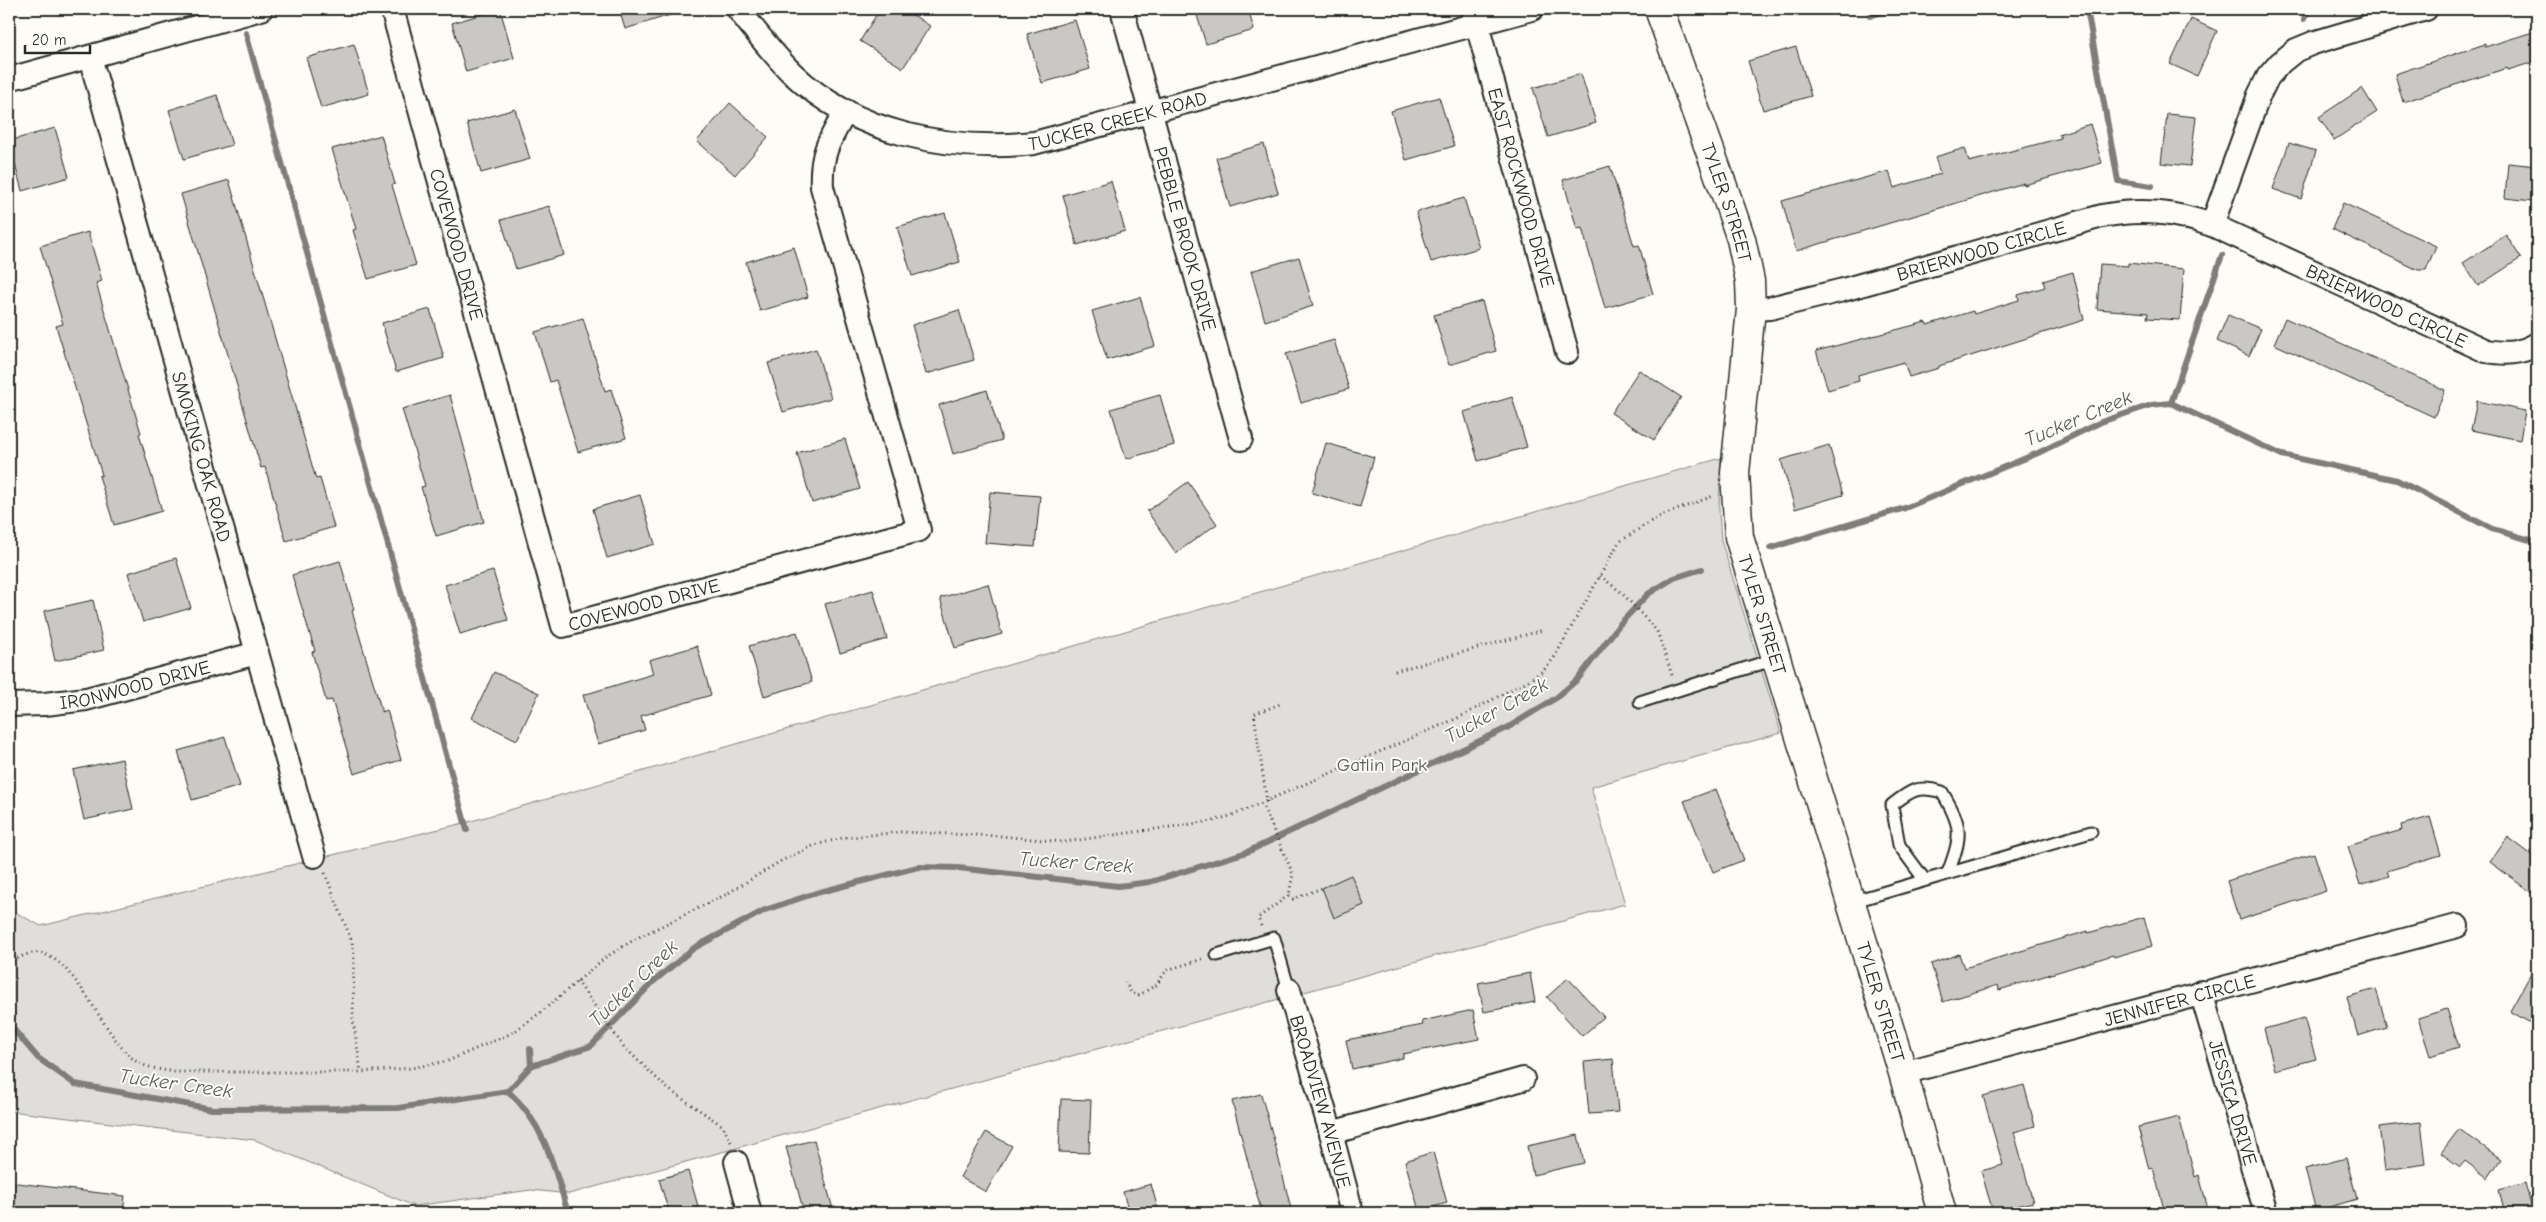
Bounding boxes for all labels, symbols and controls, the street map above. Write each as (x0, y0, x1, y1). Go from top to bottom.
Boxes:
scale bar (25, 22, 90, 54)
text: 20 m (32, 31, 66, 49)
street label: EAST ROCKWOOD DRIVE (1483, 85, 1559, 290)
street label: TUCKER CREEK ROAD (1027, 87, 1209, 156)
street label: TYLER STREET (1696, 140, 1756, 264)
street label: PEBBLE BROOK DRIVE (1149, 144, 1220, 333)
street label: COVEWOOD DRIVE (425, 166, 488, 323)
street label: BRIERWOOD CIRCLE (1894, 217, 2069, 286)
street label: BRIERWOOD CIRCLE (2303, 260, 2471, 353)
street label: SMOKING OAK ROAD (167, 369, 235, 545)
water label: Tucker Creek (2021, 385, 2136, 451)
street label: TYLER STREET (1733, 552, 1790, 678)
street label: COVEWOOD DRIVE (566, 574, 722, 636)
street label: IRONWOOD DRIVE (58, 656, 213, 714)
water label: Tucker Creek (1441, 673, 1552, 748)
park label: Gatlin Park (1337, 754, 1428, 776)
water label: Tucker Creek (1018, 847, 1134, 878)
water label: Tucker Creek (584, 935, 683, 1031)
street label: TYLER STREET (1851, 939, 1909, 1065)
street label: JENNIFER CIRCLE (2102, 970, 2258, 1031)
street label: BROADVIEW AVENUE (1285, 1013, 1355, 1191)
street label: JESSICA DRIVE (2204, 1037, 2261, 1168)
water label: Tucker Creek (118, 1064, 234, 1103)

